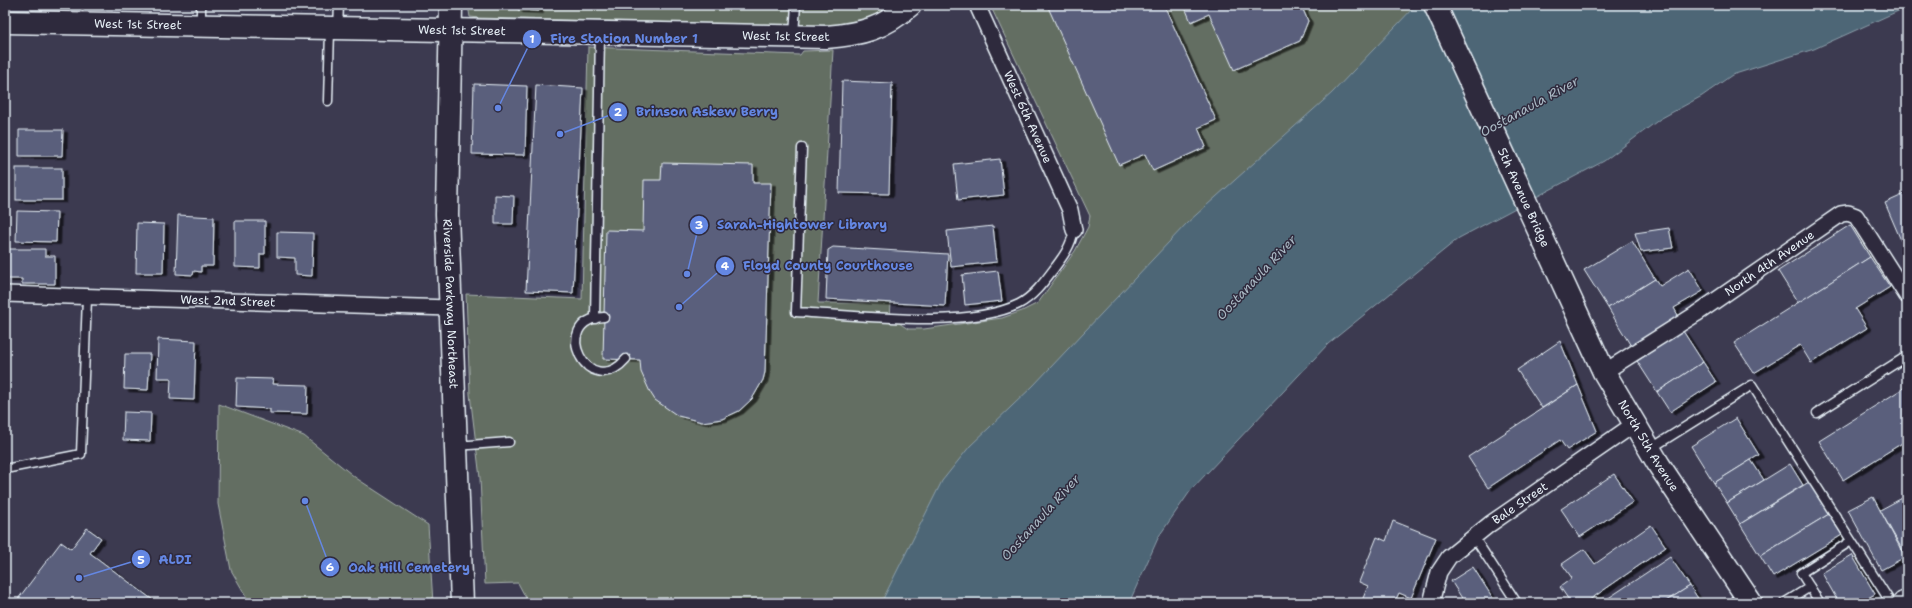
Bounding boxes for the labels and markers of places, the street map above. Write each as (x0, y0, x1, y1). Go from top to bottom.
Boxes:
callout: Fire Station Number 1 (522, 26, 706, 51)
callout: Brinson Askew Berry (608, 99, 786, 124)
callout: Sarah-Hightower Library (689, 212, 895, 237)
callout: Floyd County Courthouse (715, 253, 921, 278)
callout: ALDI (131, 547, 200, 572)
callout: Oak Hill Cemetery (320, 555, 478, 580)

